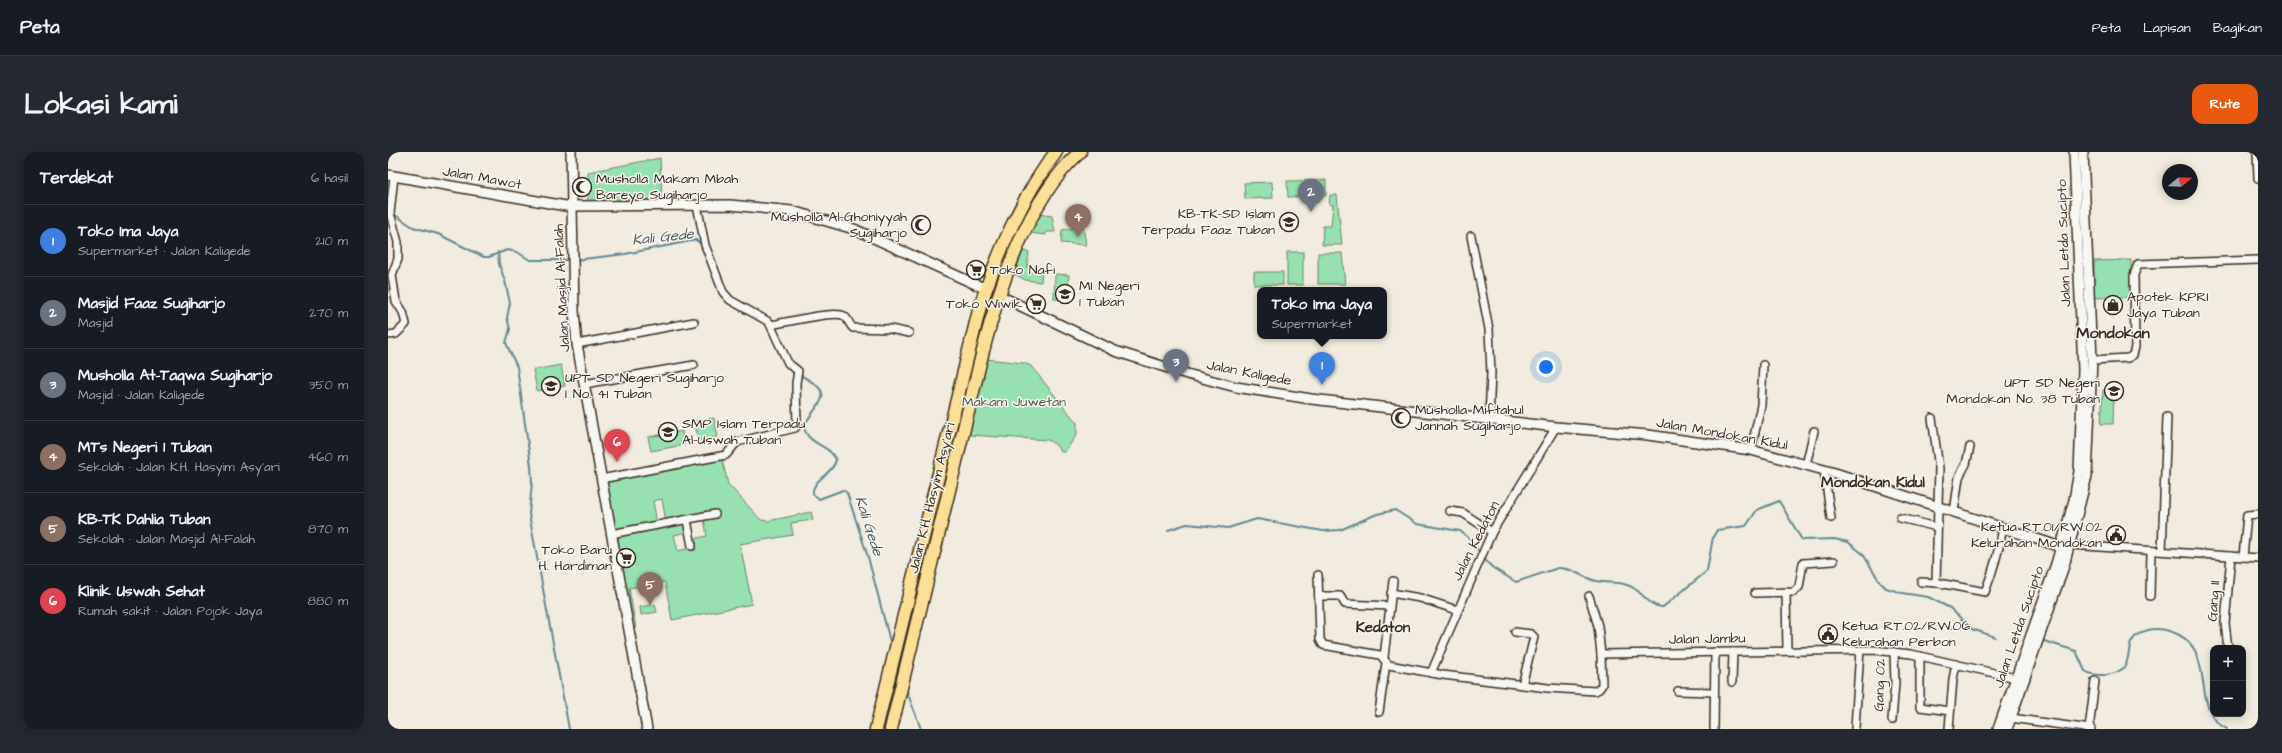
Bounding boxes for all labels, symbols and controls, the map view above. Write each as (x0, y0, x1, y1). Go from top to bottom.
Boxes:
text: Peta (20, 14, 60, 41)
text: Peta (2092, 18, 2121, 38)
text: Lapisan (2143, 18, 2191, 38)
text: Bagikan (2213, 18, 2262, 38)
button: Rute (2192, 84, 2258, 124)
text: Lokasi kami (24, 85, 178, 124)
street label: Jalan Mawot (441, 161, 523, 195)
north arrow (2162, 164, 2198, 200)
text: Terdekat (40, 166, 113, 190)
text: 6 hasil (311, 169, 348, 187)
place label: Musholla Makam Mbah Bareyo Sugiharjo (596, 169, 738, 205)
mosque icon: Musholla Makam Mbah Bareyo Sugiharjo (571, 176, 593, 198)
pin: 2 (1298, 179, 1324, 212)
street label: Jalan Letda Sucipto (2052, 179, 2076, 307)
pin: 4 (1065, 204, 1091, 237)
place label: KB-TK-SD Islam Terpadu Faaz Tuban (1142, 204, 1275, 240)
place label: Musholla Al-Ghoniyyah Sugiharjo (771, 207, 907, 243)
school or university icon: KB-TK-SD Islam Terpadu Faaz Tuban (1278, 211, 1300, 233)
mosque icon: Musholla Al-Ghoniyyah Sugiharjo (910, 214, 932, 236)
text: Toko Ima Jaya (78, 221, 178, 242)
street label: Jalan Masjid Al-Falah (549, 223, 575, 353)
water label: Kali Gede (631, 223, 696, 251)
text: 1 (52, 232, 54, 250)
text: 210 m (315, 232, 348, 250)
text: Supermarket · Jalan Kaligede (78, 242, 251, 260)
supermarket icon: Toko Nafi (965, 259, 987, 281)
place label: Toko Nafi (990, 260, 1055, 280)
place label: MI Negeri 1 Tuban (1079, 276, 1139, 312)
school or university icon: MI Negeri 1 Tuban (1054, 283, 1076, 305)
popup (1257, 287, 1387, 339)
place label: Apotek KPRI Jaya Tuban (2127, 287, 2209, 323)
text: Masjid Faaz Sugiharjo (78, 293, 225, 314)
supermarket icon: Toko Wiwik (1025, 293, 1047, 315)
place label: Toko Wiwik (946, 294, 1022, 314)
text: Toko Ima Jaya (1272, 294, 1372, 315)
shop icon: Apotek KPRI Jaya Tuban (2102, 294, 2124, 316)
text: 2 (49, 304, 57, 322)
text: 270 m (309, 304, 348, 322)
text: Masjid (78, 314, 113, 332)
text: Supermarket (1272, 315, 1352, 333)
district label: Mondokan (2076, 322, 2150, 344)
pin: 3 (1163, 349, 1189, 382)
pin: 1 (1309, 352, 1335, 385)
street label: Jalan Kaligede (1205, 355, 1293, 391)
your location (1536, 357, 1556, 377)
text: Musholla At-Taqwa Sugiharjo (78, 365, 272, 386)
place label: UPT SD Negeri Sugiharjo I No. 41 Tuban (565, 368, 724, 404)
place label: UPT SD Negeri Mondokan No. 38 Tuban (1946, 373, 2100, 409)
school or university icon: UPT SD Negeri Sugiharjo I No. 41 Tuban (540, 375, 562, 397)
text: 3 (50, 376, 56, 394)
text: 350 m (309, 376, 348, 394)
school or university icon: UPT SD Negeri Mondokan No. 38 Tuban (2103, 380, 2125, 402)
text: Masjid · Jalan Kaligede (78, 386, 205, 404)
park label: Makam Juwetan (962, 392, 1066, 412)
place label: Musholla Miftahul Jannah Sugiharjo (1415, 400, 1524, 436)
mosque icon: Musholla Miftahul Jannah Sugiharjo (1390, 407, 1412, 429)
street label: Jalan Mondokan Kidul (1655, 413, 1789, 455)
place label: SMP Islam Terpadu Al-Uswah Tuban (682, 414, 805, 450)
street label: Jalan K.H. Hasyim Asy'ari (904, 420, 960, 576)
school or university icon: SMP Islam Terpadu Al-Uswah Tuban (657, 421, 679, 443)
pin: 6 (604, 429, 630, 462)
text: MTs Negeri 1 Tuban (78, 437, 212, 458)
text: 4 (49, 448, 57, 466)
text: 460 m (307, 448, 348, 466)
text: Sekolah · Jalan K.H. Hasyim Asy'ari (78, 458, 280, 476)
district label: Mondokan Kidul (1821, 472, 1926, 493)
water label: Kali Gede (849, 493, 889, 559)
street label: Jalan Kedaton (1447, 498, 1505, 584)
text: KB-TK Dahlia Tuban (78, 509, 210, 530)
place label: Ketua RT.01/RW.02 Kelurahan Mondokan (1971, 517, 2102, 553)
text: 5 (48, 520, 58, 538)
text: 870 m (308, 520, 348, 538)
public building icon: Ketua RT.01/RW.02 Kelurahan Mondokan (2105, 524, 2127, 546)
text: Sekolah · Jalan Masjid Al-Falah (78, 530, 255, 548)
place label: Toko Baru H. Hardiman (538, 540, 612, 576)
supermarket icon: Toko Baru H. Hardiman (615, 547, 637, 569)
street label: Jalan Letda Sucipto (1989, 563, 2049, 691)
pin: 5 (637, 572, 663, 605)
street label: Gang II (2203, 580, 2225, 622)
text: Klinik Uswah Sehat (78, 581, 205, 602)
text: 6 (49, 592, 57, 610)
text: 880 m (308, 592, 348, 610)
text: Rumah sakit · Jalan Pojok Jaya (78, 602, 262, 620)
place label: Ketua RT.02/RW.06 Kelurahan Perbon (1842, 616, 1970, 652)
district label: Kedaton (1356, 617, 1411, 638)
public building icon: Ketua RT.02/RW.06 Kelurahan Perbon (1817, 623, 1839, 645)
street label: Jalan Jambu (1668, 628, 1746, 650)
map controls (2210, 645, 2246, 717)
button: + (2210, 645, 2246, 681)
street label: Gang 02 (1869, 658, 1891, 712)
button: − (2210, 681, 2246, 717)

